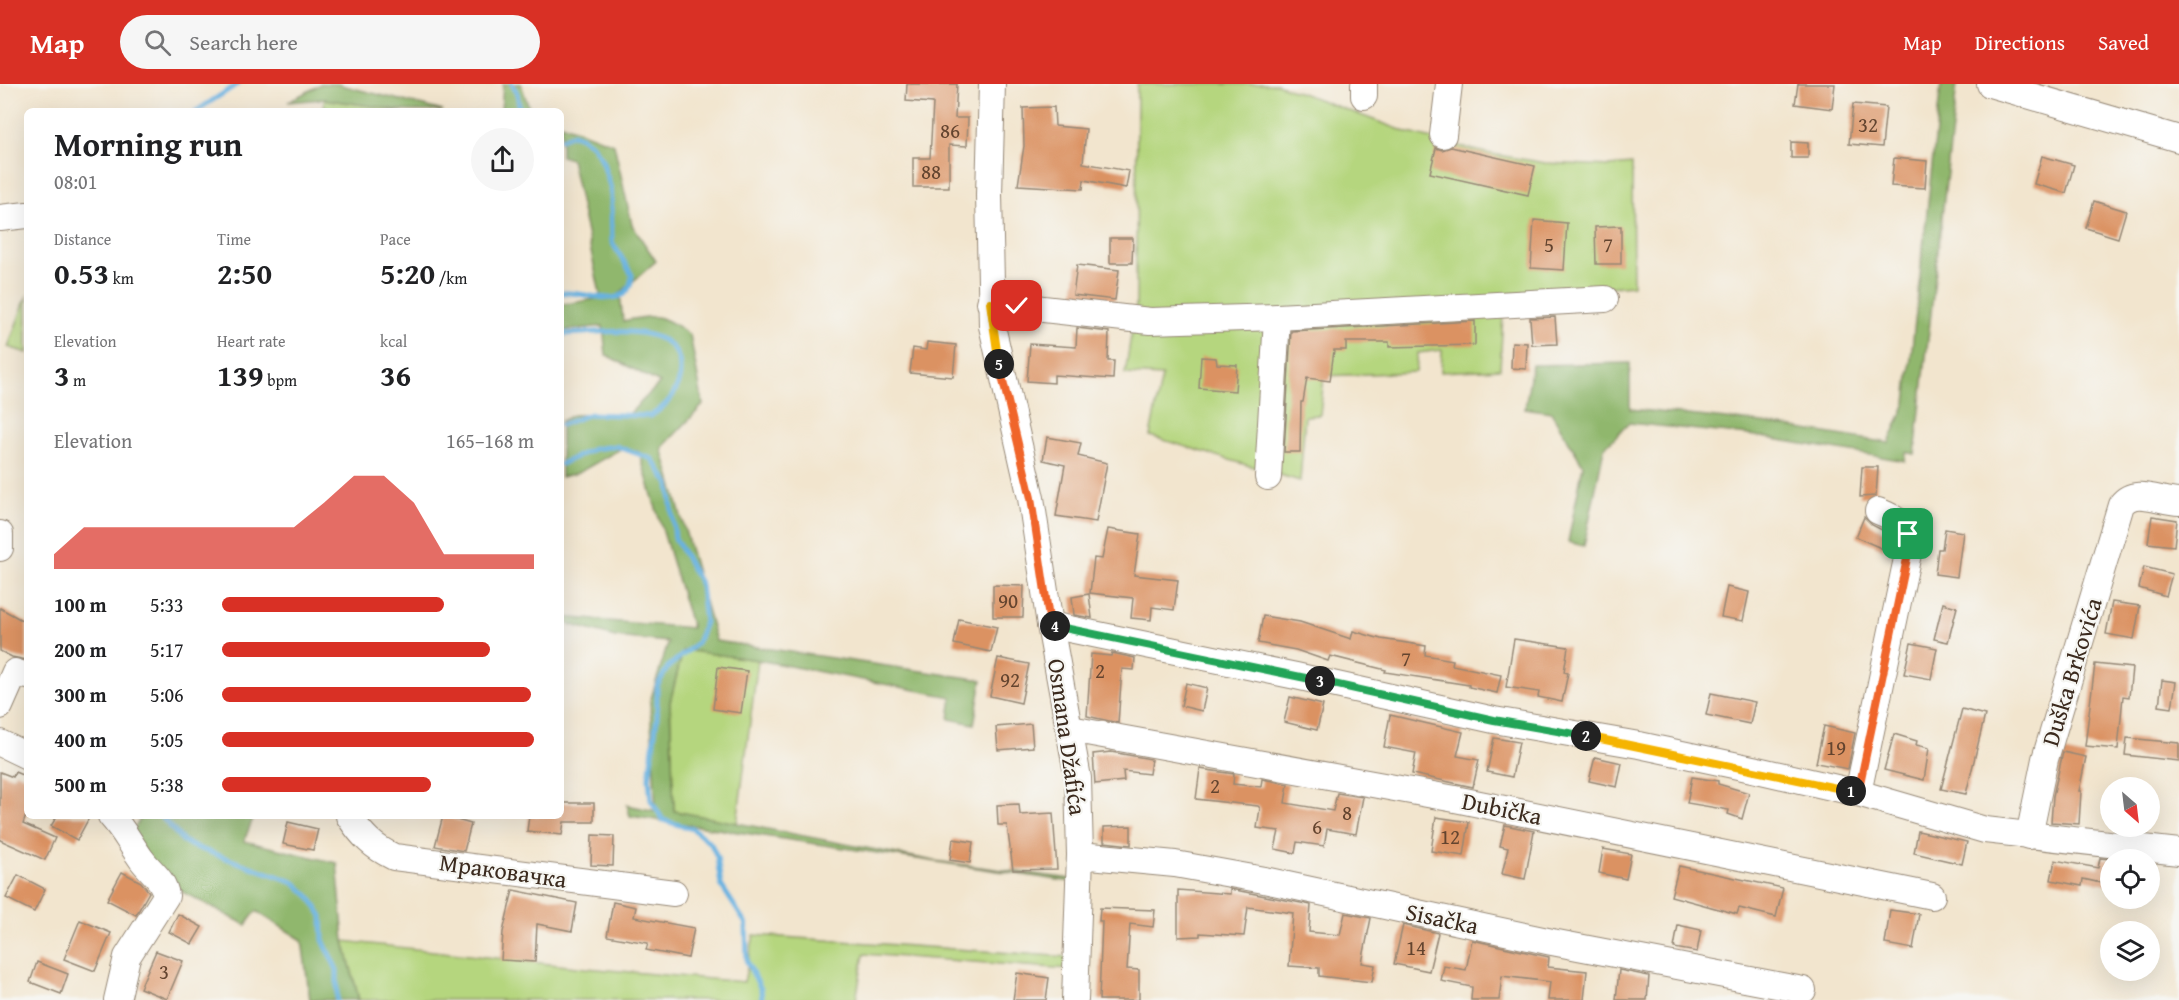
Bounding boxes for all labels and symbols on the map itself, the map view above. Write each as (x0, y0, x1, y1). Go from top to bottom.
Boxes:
house number: 32 (1858, 109, 1878, 140)
house number: 86 (940, 115, 960, 146)
house number: 88 (921, 156, 941, 187)
house number: 5 (1544, 229, 1554, 260)
house number: 7 (1603, 229, 1613, 260)
pin (991, 280, 1042, 331)
pin: 5 (984, 349, 1014, 379)
pin (1882, 508, 1933, 559)
house number: 90 (998, 585, 1018, 616)
street label: Duška Brkovića (2032, 593, 2111, 750)
pin: 4 (1040, 611, 1070, 641)
house number: 7 (1401, 643, 1411, 674)
house number: 2 (1095, 655, 1105, 686)
street label: Osmana Džafića (1039, 656, 1096, 818)
house number: 92 (1000, 664, 1020, 695)
pin: 3 (1305, 666, 1335, 696)
pin: 2 (1571, 721, 1601, 751)
house number: 19 (1826, 732, 1846, 763)
house number: 2 (1210, 770, 1220, 801)
pin: 1 (1836, 776, 1866, 806)
north arrow (2100, 777, 2160, 837)
street label: Dubička (1459, 783, 1546, 834)
house number: 8 (1342, 797, 1352, 828)
house number: 6 (1312, 811, 1322, 842)
house number: 12 (1440, 821, 1460, 852)
street label: Мраковачка (437, 844, 569, 897)
street label: Sisačka (1403, 894, 1482, 943)
house number: 14 (1406, 932, 1426, 963)
house number: 3 (159, 956, 169, 987)

